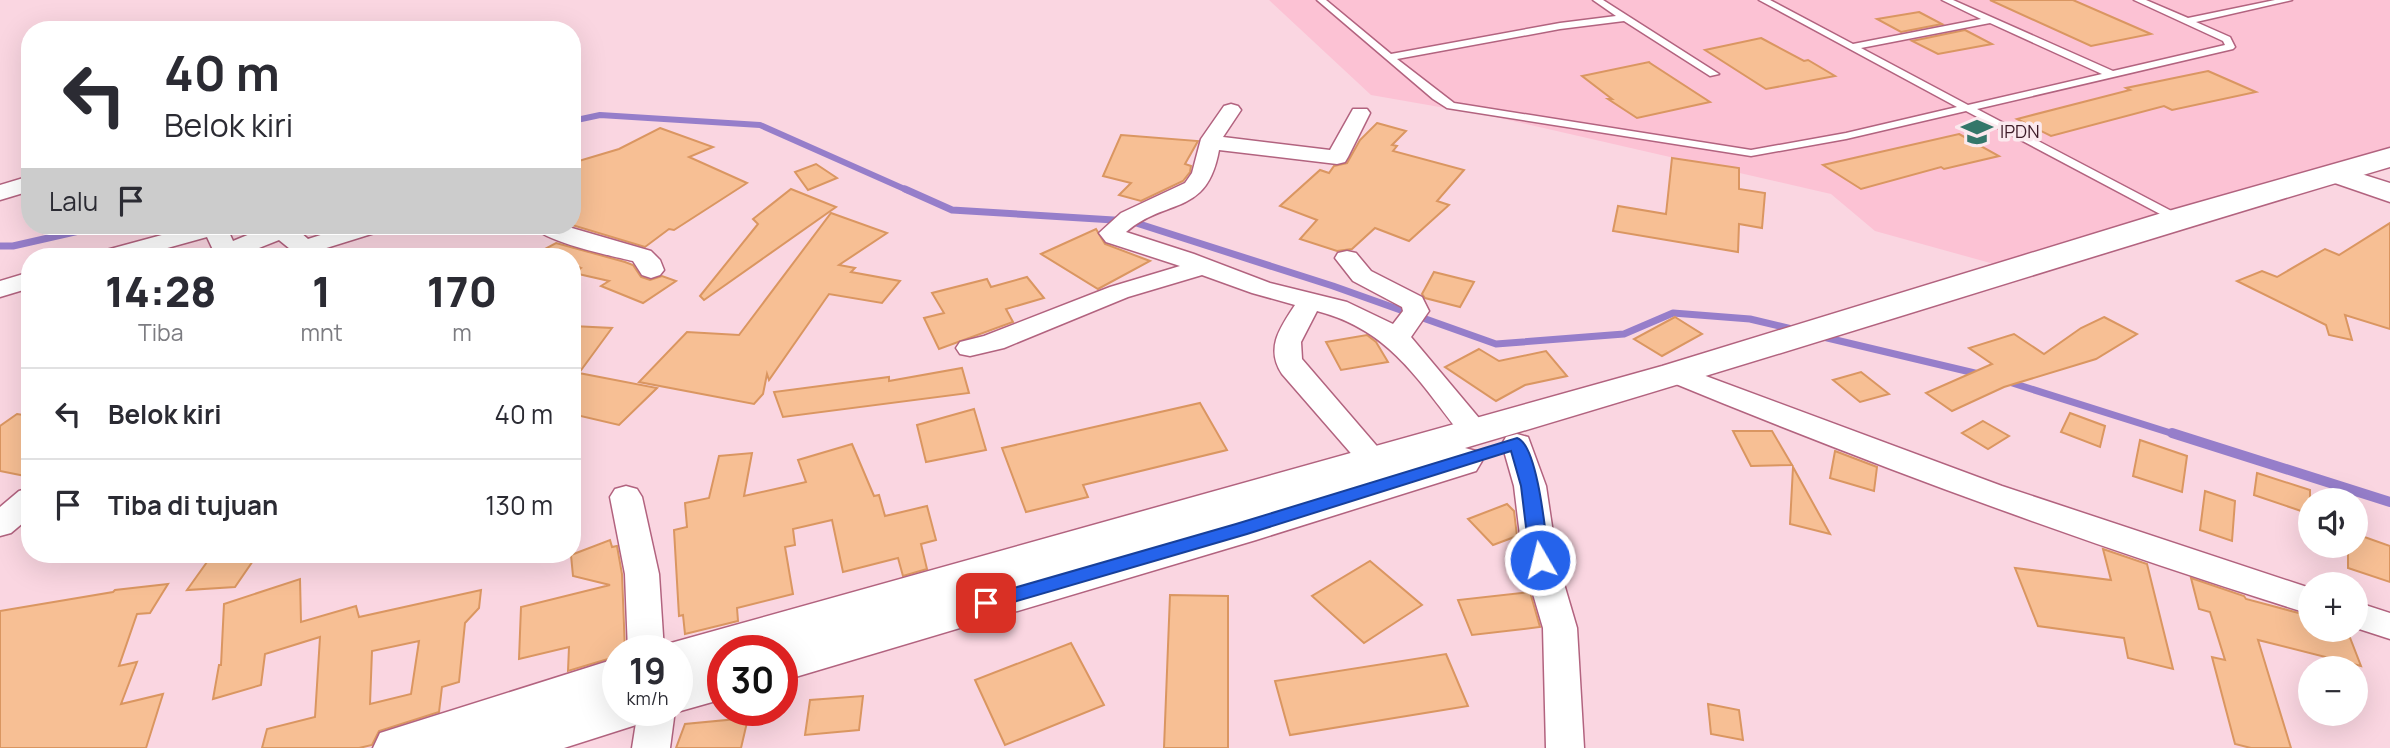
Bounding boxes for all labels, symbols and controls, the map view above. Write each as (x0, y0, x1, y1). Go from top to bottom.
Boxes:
text: 40 m (164, 39, 280, 106)
icon: left (49, 49, 140, 140)
text: Belok kiri (164, 103, 293, 147)
school or university icon: IPDN (1960, 115, 1994, 149)
place label: IPDN (2000, 119, 2039, 143)
icon: arrive (112, 182, 150, 220)
text: Lalu (49, 183, 98, 219)
text: 14:28 (105, 262, 216, 320)
text: 1 (312, 262, 331, 320)
text: 170 (427, 262, 497, 320)
text: Tiba (138, 316, 183, 348)
text: mnt (300, 316, 343, 348)
text: m (452, 316, 472, 348)
icon: left (49, 395, 87, 433)
text: Belok kiri (108, 396, 222, 432)
text: 40 m (495, 396, 553, 432)
icon: arrive (49, 486, 87, 524)
text: Tiba di tujuan (108, 487, 278, 523)
text: 130 m (485, 487, 553, 523)
map controls (2298, 488, 2368, 726)
button: sound (2298, 488, 2368, 558)
position arrow (1503, 523, 1577, 597)
button: + (2298, 572, 2368, 642)
pin (956, 573, 1016, 633)
icon: arrive (967, 584, 1005, 622)
speed limit sign: 30 (707, 635, 798, 726)
text: 19 (629, 647, 666, 695)
button: − (2298, 656, 2368, 726)
text: km/h (627, 686, 668, 710)

